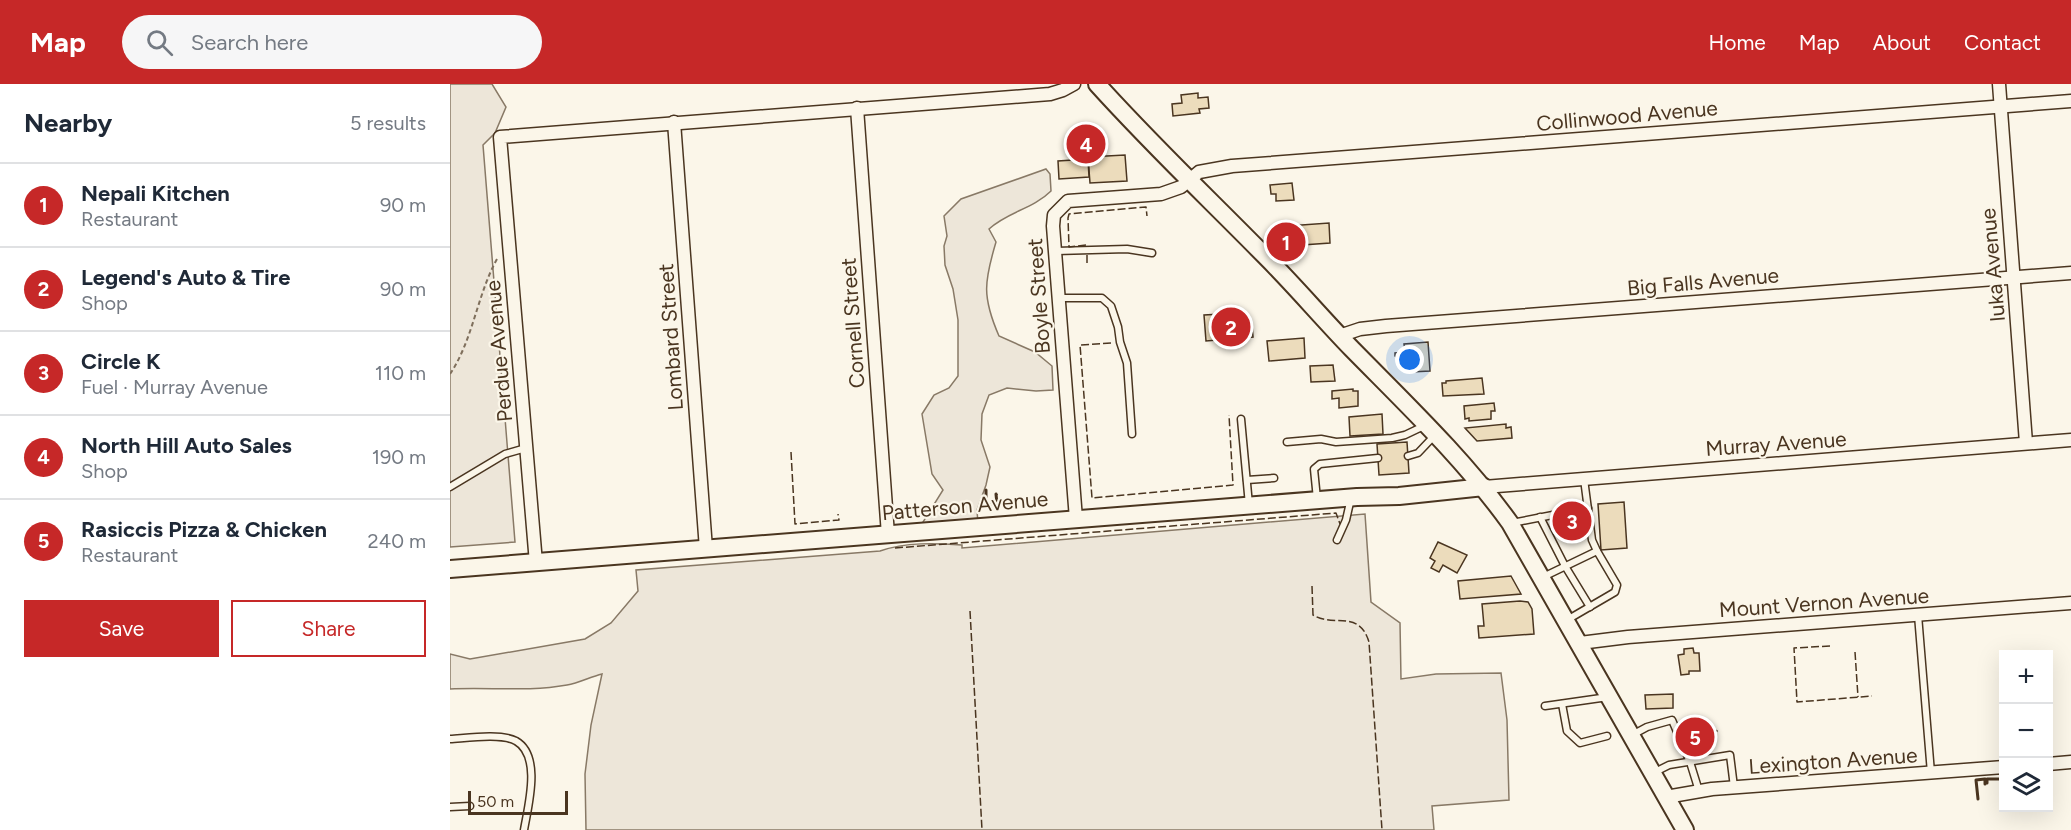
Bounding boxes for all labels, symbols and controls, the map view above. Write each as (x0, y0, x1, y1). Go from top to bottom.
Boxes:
search box (122, 15, 542, 69)
text: Map (30, 25, 86, 59)
icon: search (143, 26, 176, 59)
text: Search here (191, 29, 308, 56)
text: Home (1709, 30, 1766, 55)
text: Map (1799, 30, 1840, 55)
text: About (1873, 30, 1931, 55)
text: Contact (1964, 30, 2041, 55)
street label: Collinwood Avenue (1535, 95, 1719, 136)
text: Nearby (24, 107, 112, 139)
text: 5 results (350, 111, 426, 135)
pin: 4 (1066, 122, 1106, 166)
text: Nepali Kitchen (81, 180, 230, 207)
text: 1 (39, 193, 48, 217)
text: 90 m (380, 193, 426, 217)
text: Restaurant (81, 207, 178, 231)
street label: Iuka Avenue (1975, 207, 2010, 323)
pin: 1 (1266, 220, 1306, 264)
street label: Boyle Street (1022, 237, 1055, 355)
street label: Cornell Street (835, 257, 870, 389)
street label: Big Falls Avenue (1626, 262, 1780, 301)
street label: Lombard Street (653, 263, 688, 411)
text: Legend's Auto & Tire (81, 264, 290, 291)
text: 2 (38, 277, 49, 301)
text: 90 m (380, 277, 426, 301)
street label: Perdue Avenue (480, 279, 517, 423)
text: Shop (81, 291, 128, 315)
pin: 2 (1212, 304, 1250, 350)
your location (1395, 345, 1424, 374)
text: Circle K (81, 348, 161, 375)
text: 3 (38, 361, 49, 385)
text: 110 m (375, 361, 426, 385)
text: Fuel · Murray Avenue (81, 375, 268, 399)
street label: Murray Avenue (1705, 426, 1847, 461)
text: North Hill Auto Sales (81, 432, 292, 459)
text: 4 (37, 445, 50, 469)
text: 190 m (372, 445, 426, 469)
text: Shop (81, 459, 128, 483)
street label: Patterson Avenue (881, 486, 1049, 525)
pin: 3 (1552, 498, 1592, 544)
text: Rasiccis Pizza & Chicken (81, 516, 327, 543)
text: 5 (38, 529, 49, 553)
text: 240 m (368, 529, 426, 553)
text: Restaurant (81, 543, 178, 567)
street label: Mount Vernon Avenue (1718, 583, 1930, 622)
button: Save (24, 600, 219, 657)
button: Share (231, 600, 426, 657)
map controls (1999, 650, 2053, 812)
button: + (1999, 650, 2053, 704)
button: − (1999, 704, 2053, 758)
pin: 5 (1676, 714, 1714, 760)
street label: Lexington Avenue (1748, 742, 1918, 779)
button: layers (1999, 758, 2053, 812)
scale bar (468, 788, 568, 816)
text: 50 m (477, 792, 514, 811)

